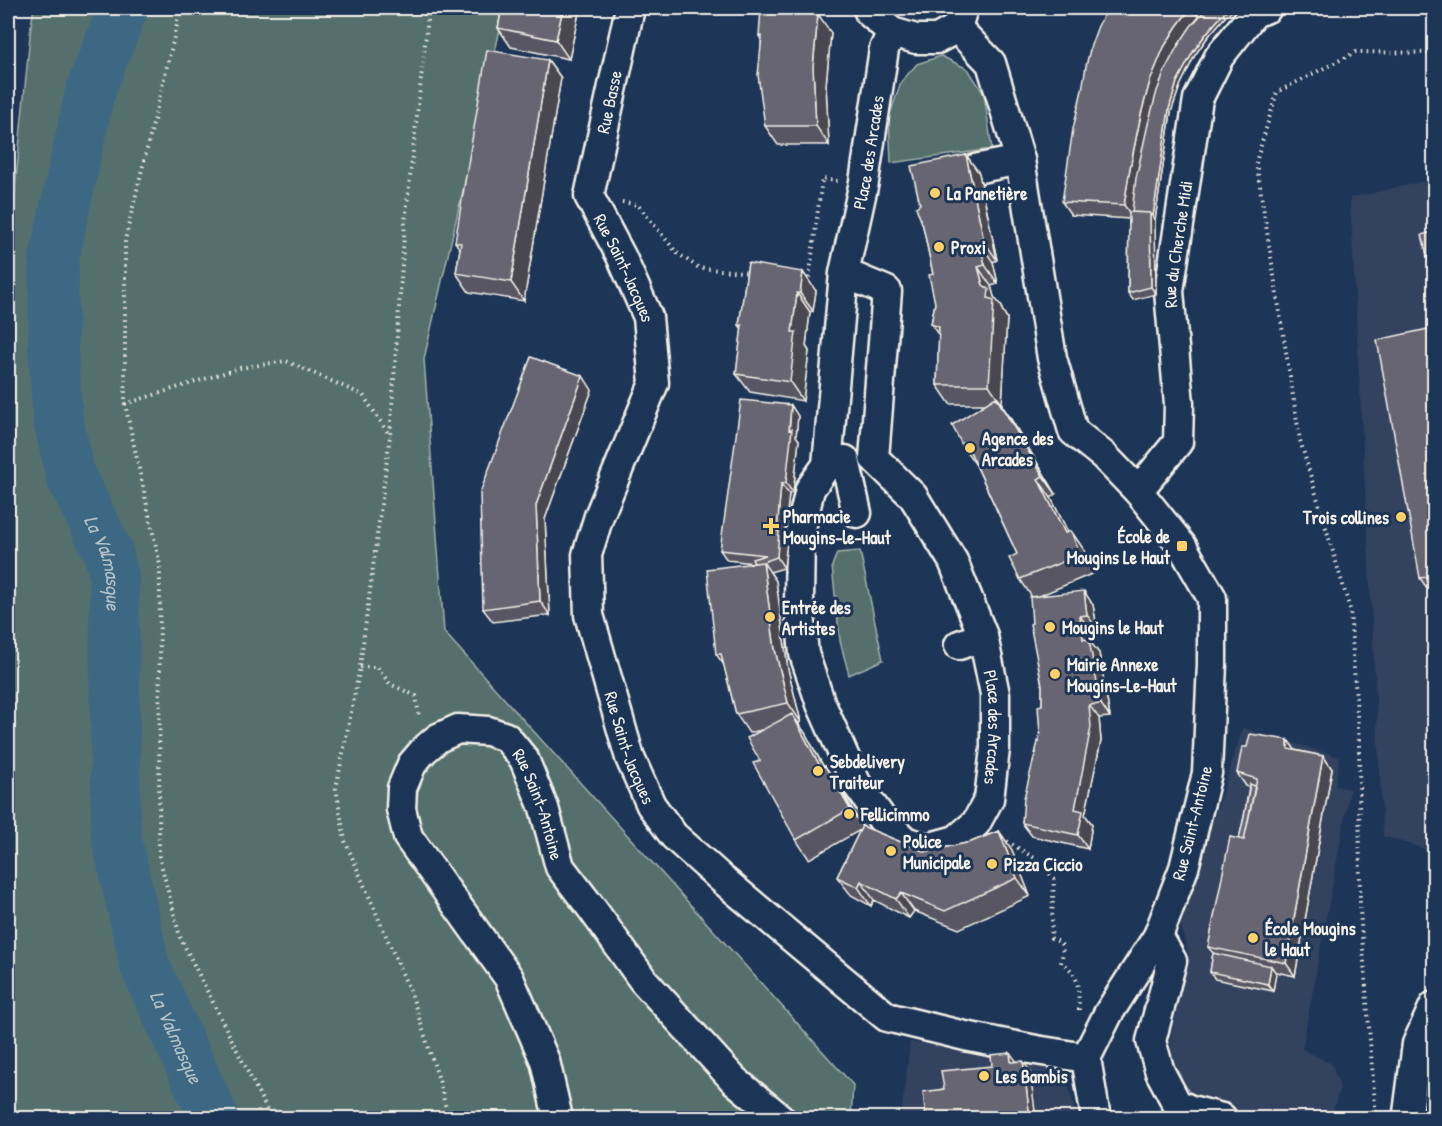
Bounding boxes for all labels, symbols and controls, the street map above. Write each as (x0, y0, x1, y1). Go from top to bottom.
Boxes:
street label: Rue Basse (590, 68, 628, 136)
street label: Place des Arcades (846, 94, 889, 212)
street label: Rue du Cherche Midi (1156, 179, 1198, 309)
place label: La Panetière (947, 181, 1028, 206)
marker: La Panetière (928, 186, 942, 200)
street label: Rue Saint-Jacques (588, 209, 661, 323)
place label: Proxi (951, 235, 986, 260)
marker: Proxi (932, 240, 946, 254)
place label: Agence des Arcades (982, 426, 1054, 472)
marker: Agence des Arcades (963, 441, 977, 455)
place label: Pharmacie Mougins-le-Haut (783, 504, 891, 551)
place label: Trois collines (1302, 505, 1389, 530)
water label: La Valmasque (79, 510, 128, 611)
marker: Trois collines (1394, 510, 1408, 524)
marker: Pharmacie Mougins-le-Haut (764, 519, 778, 533)
place label: École de Mougins Le Haut (1067, 524, 1171, 571)
marker: École de Mougins Le Haut (1175, 539, 1189, 553)
place label: Entrée des Artistes (782, 595, 851, 641)
marker: Entrée des Artistes (763, 610, 777, 624)
place label: Mougins le Haut (1062, 615, 1164, 641)
marker: Mougins le Haut (1043, 620, 1057, 634)
place label: Mairie Annexe Mougins-Le-Haut (1067, 652, 1177, 699)
marker: Mairie Annexe Mougins-Le-Haut (1048, 667, 1062, 681)
street label: Place des Arcades (978, 668, 1008, 786)
street label: Rue Saint-Jacques (599, 688, 661, 808)
street label: Rue Saint-Antoine (507, 742, 570, 863)
place label: Sebdelivery Traiteur (829, 749, 905, 795)
street label: Rue Saint-Antoine (1166, 763, 1218, 883)
marker: Sebdelivery Traiteur (811, 764, 825, 778)
place label: Fellicimmo (860, 802, 930, 827)
marker: Fellicimmo (842, 807, 856, 821)
place label: Police Municipale (903, 829, 972, 876)
marker: Police Municipale (884, 844, 898, 858)
place label: Pizza Ciccio (1004, 852, 1083, 877)
marker: Pizza Ciccio (985, 857, 999, 871)
place label: École Mougins le Haut (1265, 916, 1356, 962)
marker: École Mougins le Haut (1246, 931, 1260, 945)
water label: La Valmasque (144, 986, 210, 1088)
place label: Les Bambis (996, 1064, 1068, 1089)
marker: Les Bambis (977, 1069, 991, 1083)

